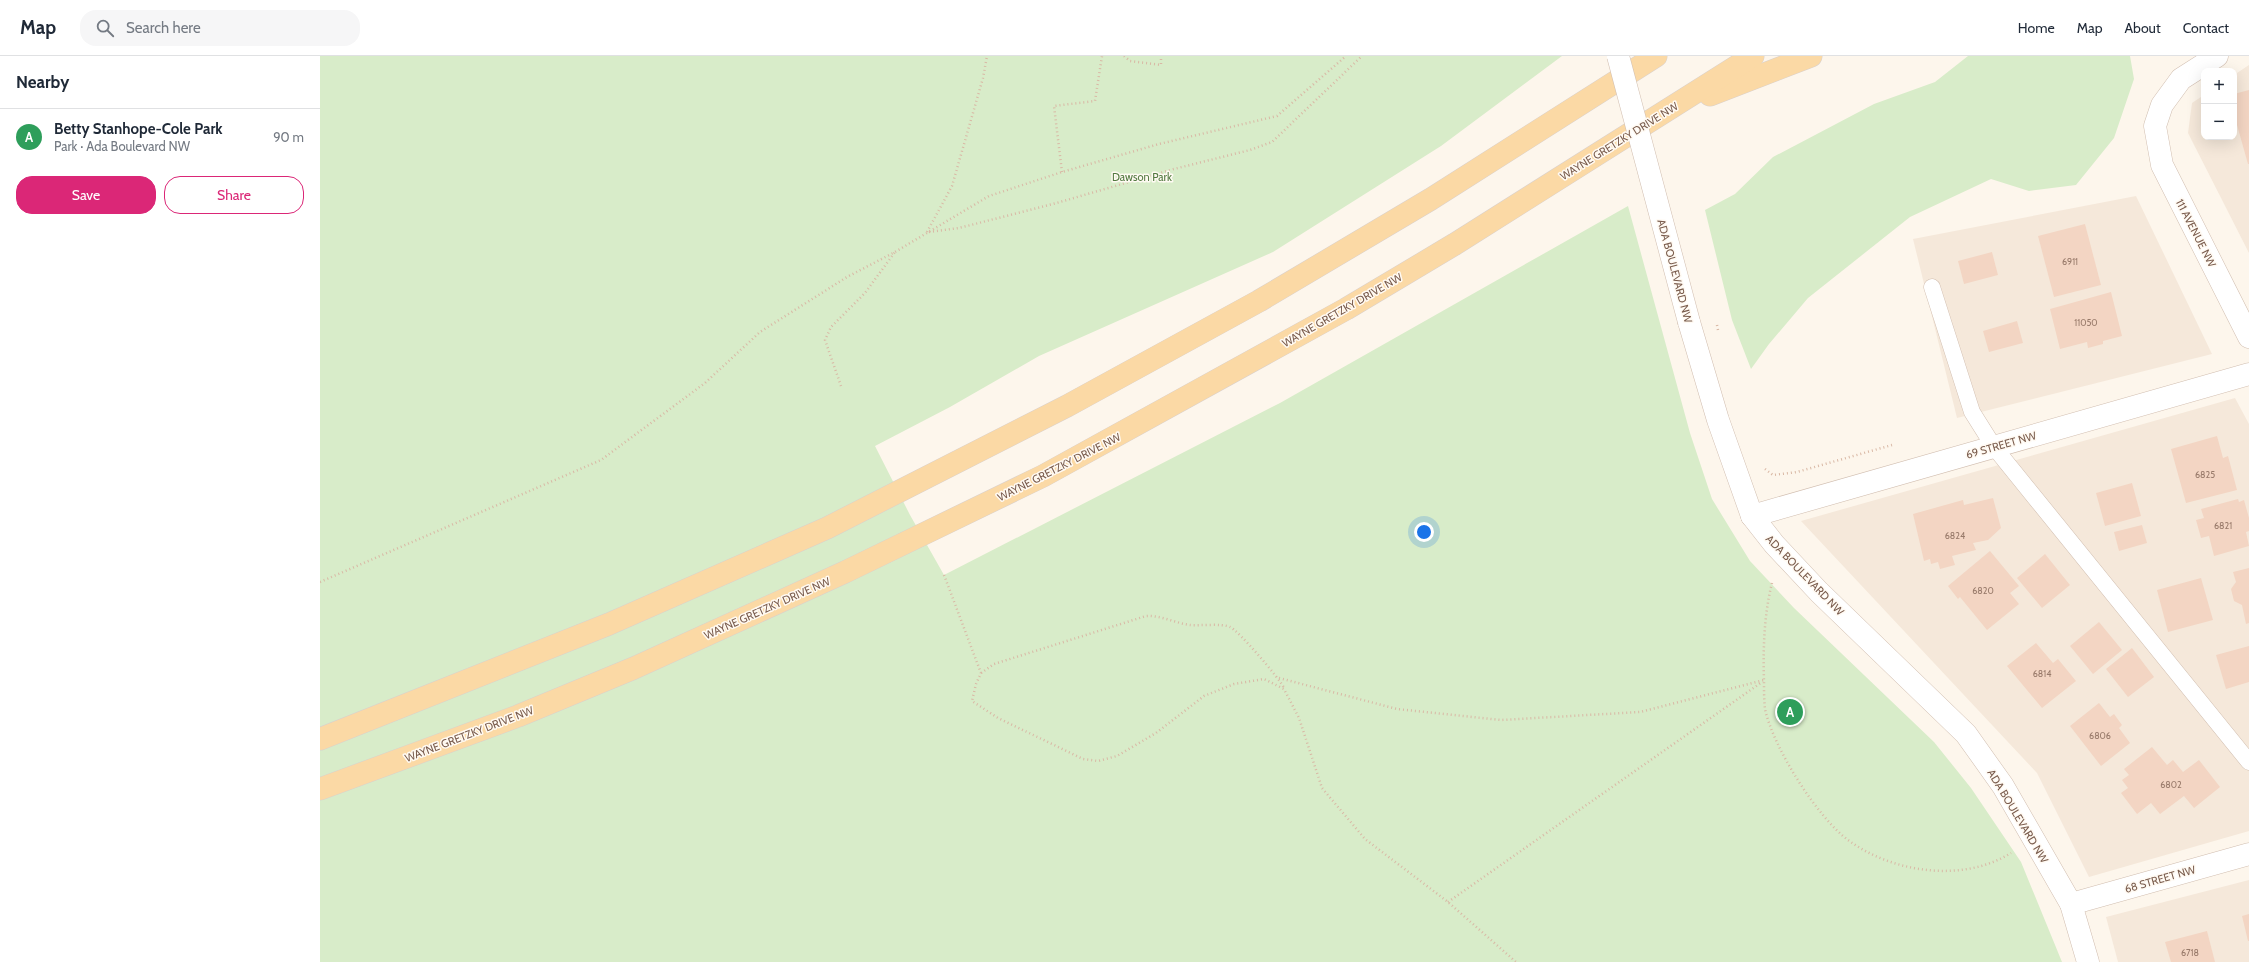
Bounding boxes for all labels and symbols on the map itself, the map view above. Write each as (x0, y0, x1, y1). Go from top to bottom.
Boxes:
street label: WAYNE GRETZKY DRIVE NW (1557, 99, 1681, 183)
park label: Dawson Park (1112, 170, 1172, 184)
street label: 111 AVENUE NW (2173, 197, 2219, 270)
street label: ADA BOULEVARD NW (1654, 218, 1696, 325)
house number: 6911 (2062, 256, 2078, 267)
street label: WAYNE GRETZKY DRIVE NW (1279, 270, 1405, 350)
house number: 11050 (2074, 317, 2098, 328)
street label: 69 STREET NW (1964, 428, 2038, 462)
street label: WAYNE GRETZKY DRIVE NW (995, 430, 1123, 504)
house number: 6825 (2195, 469, 2215, 480)
house number: 6821 (2214, 520, 2232, 531)
your location (1414, 522, 1434, 542)
house number: 6824 (1945, 530, 1965, 541)
street label: ADA BOULEVARD NW (1763, 532, 1848, 619)
street label: WAYNE GRETZKY DRIVE NW (702, 574, 833, 642)
house number: 6820 (1972, 585, 1994, 596)
house number: 6814 (2033, 668, 2051, 679)
pin: A (1777, 697, 1803, 727)
street label: WAYNE GRETZKY DRIVE NW (403, 703, 536, 765)
house number: 6806 (2089, 730, 2111, 741)
street label: ADA BOULEVARD NW (1985, 767, 2052, 866)
house number: 6802 (2160, 779, 2182, 790)
street label: 68 STREET NW (2123, 862, 2198, 896)
house number: 6718 (2181, 947, 2199, 958)

